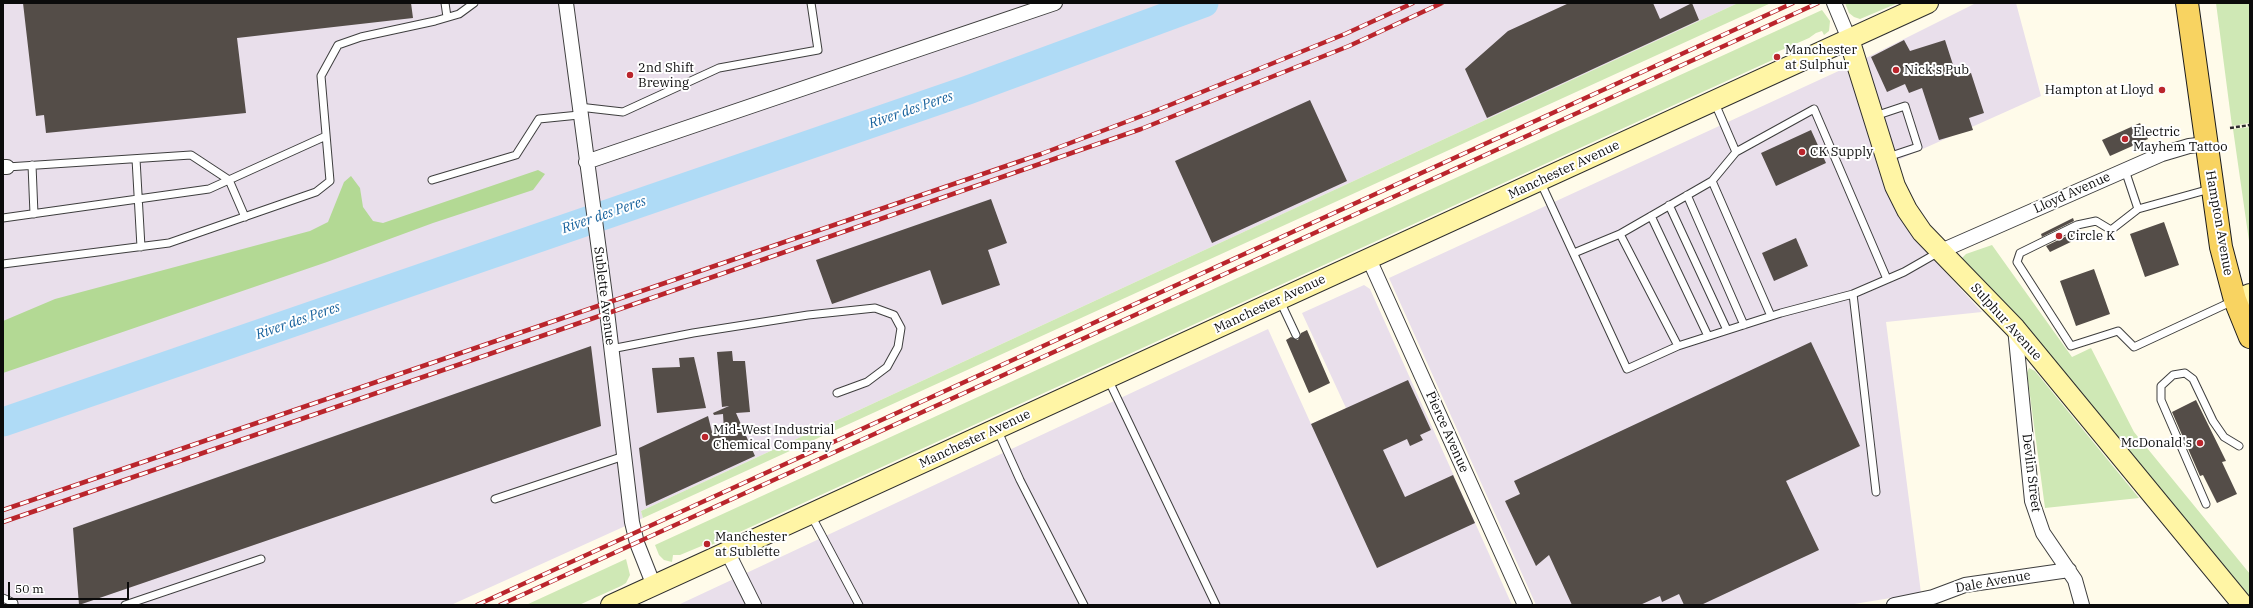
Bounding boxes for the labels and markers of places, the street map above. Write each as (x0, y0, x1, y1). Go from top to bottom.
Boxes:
place label: Manchester at Sulphur (1785, 42, 1857, 73)
marker: Manchester at Sulphur (1772, 52, 1782, 62)
place label: 2nd Shift Brewing (638, 60, 694, 91)
place label: Nick's Pub (1904, 62, 1969, 78)
marker: Nick's Pub (1891, 65, 1901, 75)
marker: 2nd Shift Brewing (625, 70, 635, 80)
place label: Hampton at Lloyd (2045, 82, 2154, 98)
marker: Hampton at Lloyd (2157, 85, 2167, 95)
place label: Electric Mayhem Tattoo (2133, 124, 2227, 155)
marker: Electric Mayhem Tattoo (2120, 134, 2130, 144)
place label: CK Supply (1810, 144, 1873, 160)
marker: CK Supply (1797, 147, 1807, 157)
place label: Circle K (2067, 228, 2115, 244)
marker: Circle K (2054, 231, 2064, 241)
place label: Mid-West Industrial Chemical Company (713, 422, 834, 453)
marker: Mid-West Industrial Chemical Company (700, 432, 710, 442)
place label: McDonald's (2121, 435, 2192, 451)
marker: McDonald's (2195, 438, 2205, 448)
place label: Manchester at Sublette (715, 529, 787, 560)
marker: Manchester at Sublette (702, 539, 712, 549)

